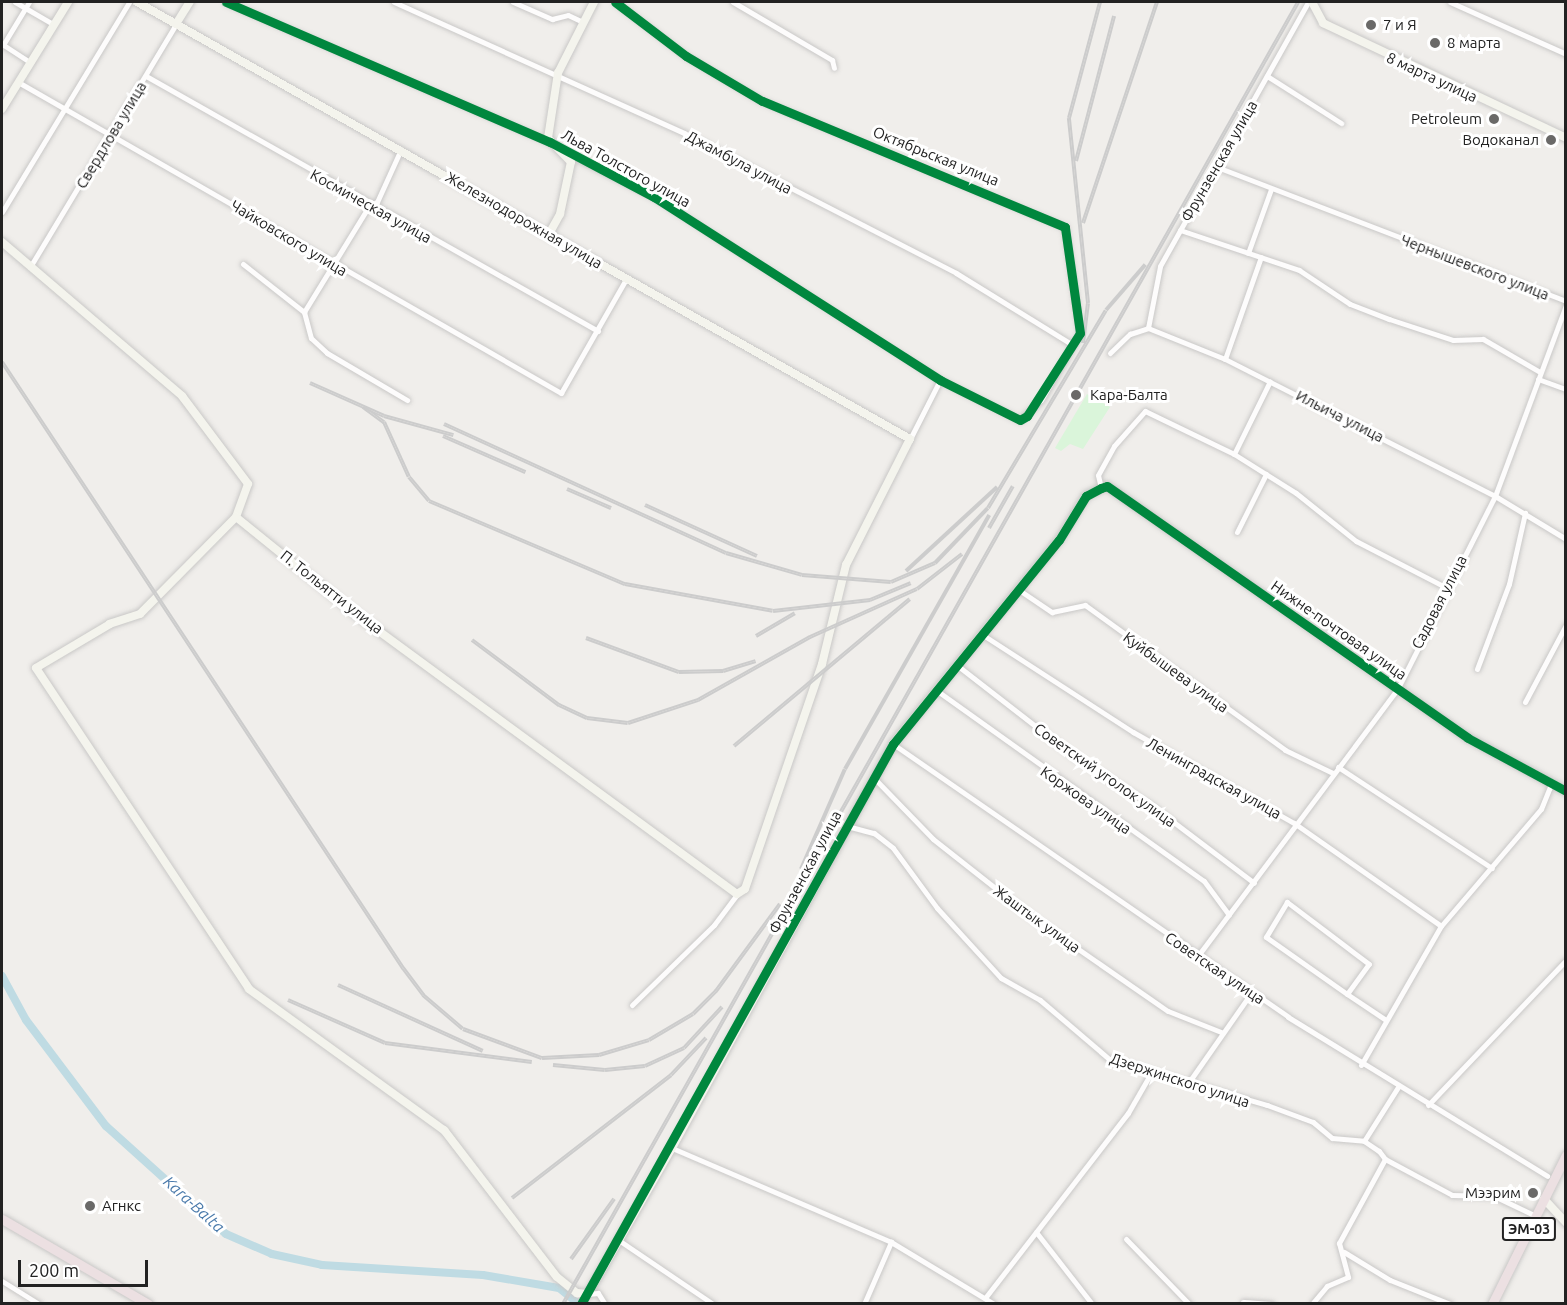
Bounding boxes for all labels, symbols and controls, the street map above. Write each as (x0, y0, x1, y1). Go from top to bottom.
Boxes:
place label: 7 и Я (1383, 16, 1417, 34)
marker: 7 и Я (1364, 18, 1378, 32)
place label: 8 марта (1447, 34, 1501, 52)
marker: 8 марта (1428, 36, 1442, 50)
street label: 8 марта улица (1384, 48, 1480, 106)
street label: Свердлова улица (72, 78, 150, 192)
street label: Фрунзенская улица (1177, 97, 1261, 225)
place label: Petroleum (1411, 110, 1482, 128)
marker: Petroleum (1487, 112, 1501, 126)
street label: Октябрьская улица (870, 122, 1002, 190)
street label: Льва Толстого улица (558, 125, 694, 211)
street label: Джамбула улица (683, 127, 795, 197)
place label: Водоканал (1462, 131, 1539, 149)
marker: Водоканал (1544, 133, 1558, 147)
street label: Космическая улица (307, 165, 435, 247)
street label: Железнодорожная улица (442, 168, 606, 272)
street label: Чайковского улица (227, 196, 351, 280)
street label: Чернышевского улица (1398, 230, 1552, 304)
marker: Кара-Балта (1067, 386, 1085, 404)
place label: Кара-Балта (1090, 386, 1168, 404)
street label: Ильича улица (1293, 386, 1387, 446)
street label: П. Тольятти улица (277, 546, 387, 638)
street label: Садовая улица (1408, 552, 1470, 652)
street label: Нижне-почтовая улица (1268, 576, 1410, 684)
street label: Куйбышева улица (1120, 628, 1232, 716)
street label: Советский уголок улица (1031, 719, 1179, 831)
street label: Ленинградская улица (1143, 733, 1285, 823)
street label: Коржова улица (1037, 762, 1135, 838)
street label: Фрунзенская улица (765, 807, 845, 937)
street label: Жаштык улица (990, 881, 1084, 957)
street label: Советская улица (1162, 928, 1268, 1008)
street label: Дзержинского улица (1108, 1049, 1252, 1111)
water label: Kara-Balta (160, 1172, 228, 1236)
place label: Мээрим (1465, 1184, 1521, 1202)
marker: Мээрим (1526, 1186, 1540, 1200)
place label: Агнкс (102, 1197, 141, 1215)
marker: Агнкс (83, 1199, 97, 1213)
road number: ЭМ-03 (1500, 1218, 1558, 1240)
scale bar (21, 1248, 152, 1286)
text: 200 m (29, 1260, 79, 1280)

